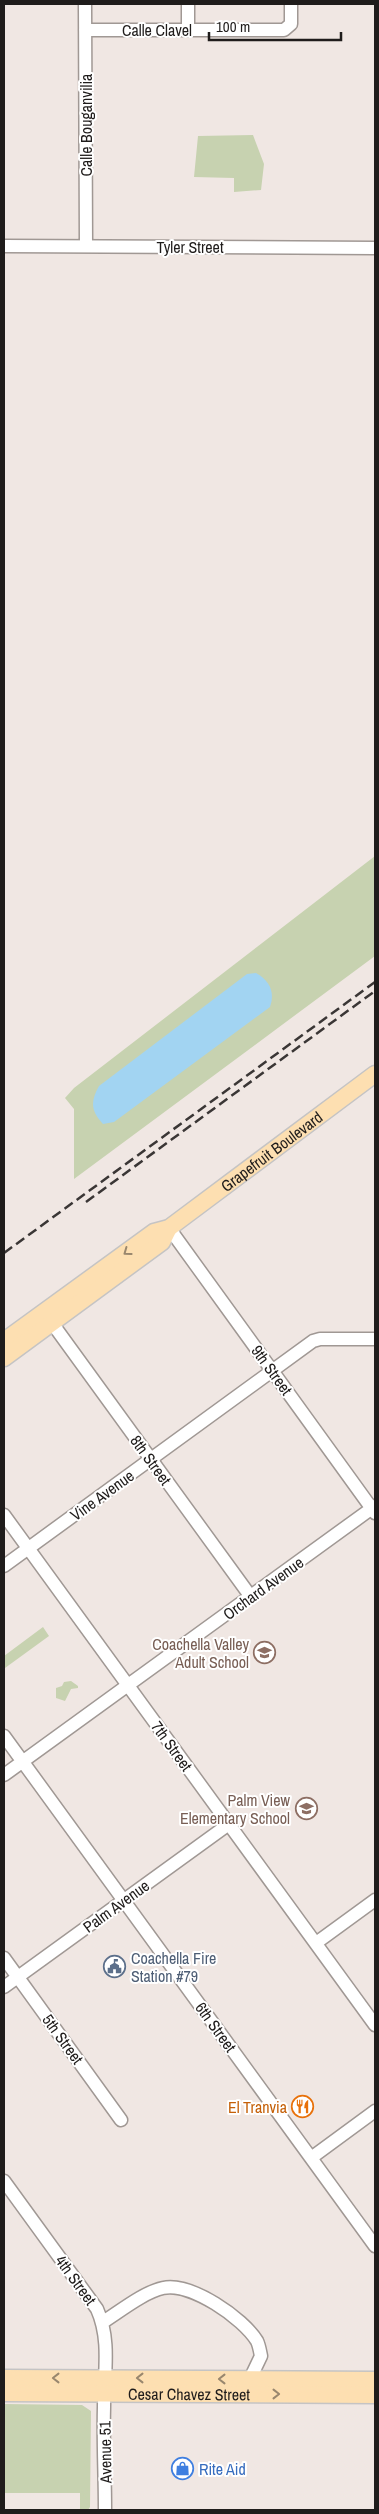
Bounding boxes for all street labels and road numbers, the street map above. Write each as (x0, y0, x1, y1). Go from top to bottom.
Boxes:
street label: Calle Clavel (122, 19, 192, 41)
street label: Calle Bouganvilia (75, 73, 97, 176)
street label: Tyler Street (156, 236, 224, 258)
street label: Grapefruit Boulevard (216, 1106, 327, 1197)
street label: 9th Street (246, 1341, 298, 1400)
street label: 8th Street (125, 1431, 177, 1490)
street label: Vine Avenue (66, 1464, 138, 1526)
street label: Orchard Avenue (218, 1551, 308, 1625)
street label: 7th Street (146, 1717, 198, 1776)
street label: Palm Avenue (78, 1874, 154, 1938)
street label: 6th Street (190, 1998, 242, 2057)
street label: 5th Street (37, 2010, 89, 2069)
street label: 4th Street (50, 2251, 102, 2310)
street label: Cesar Chavez Street (128, 2383, 250, 2405)
street label: Avenue 51 (93, 2420, 117, 2484)

